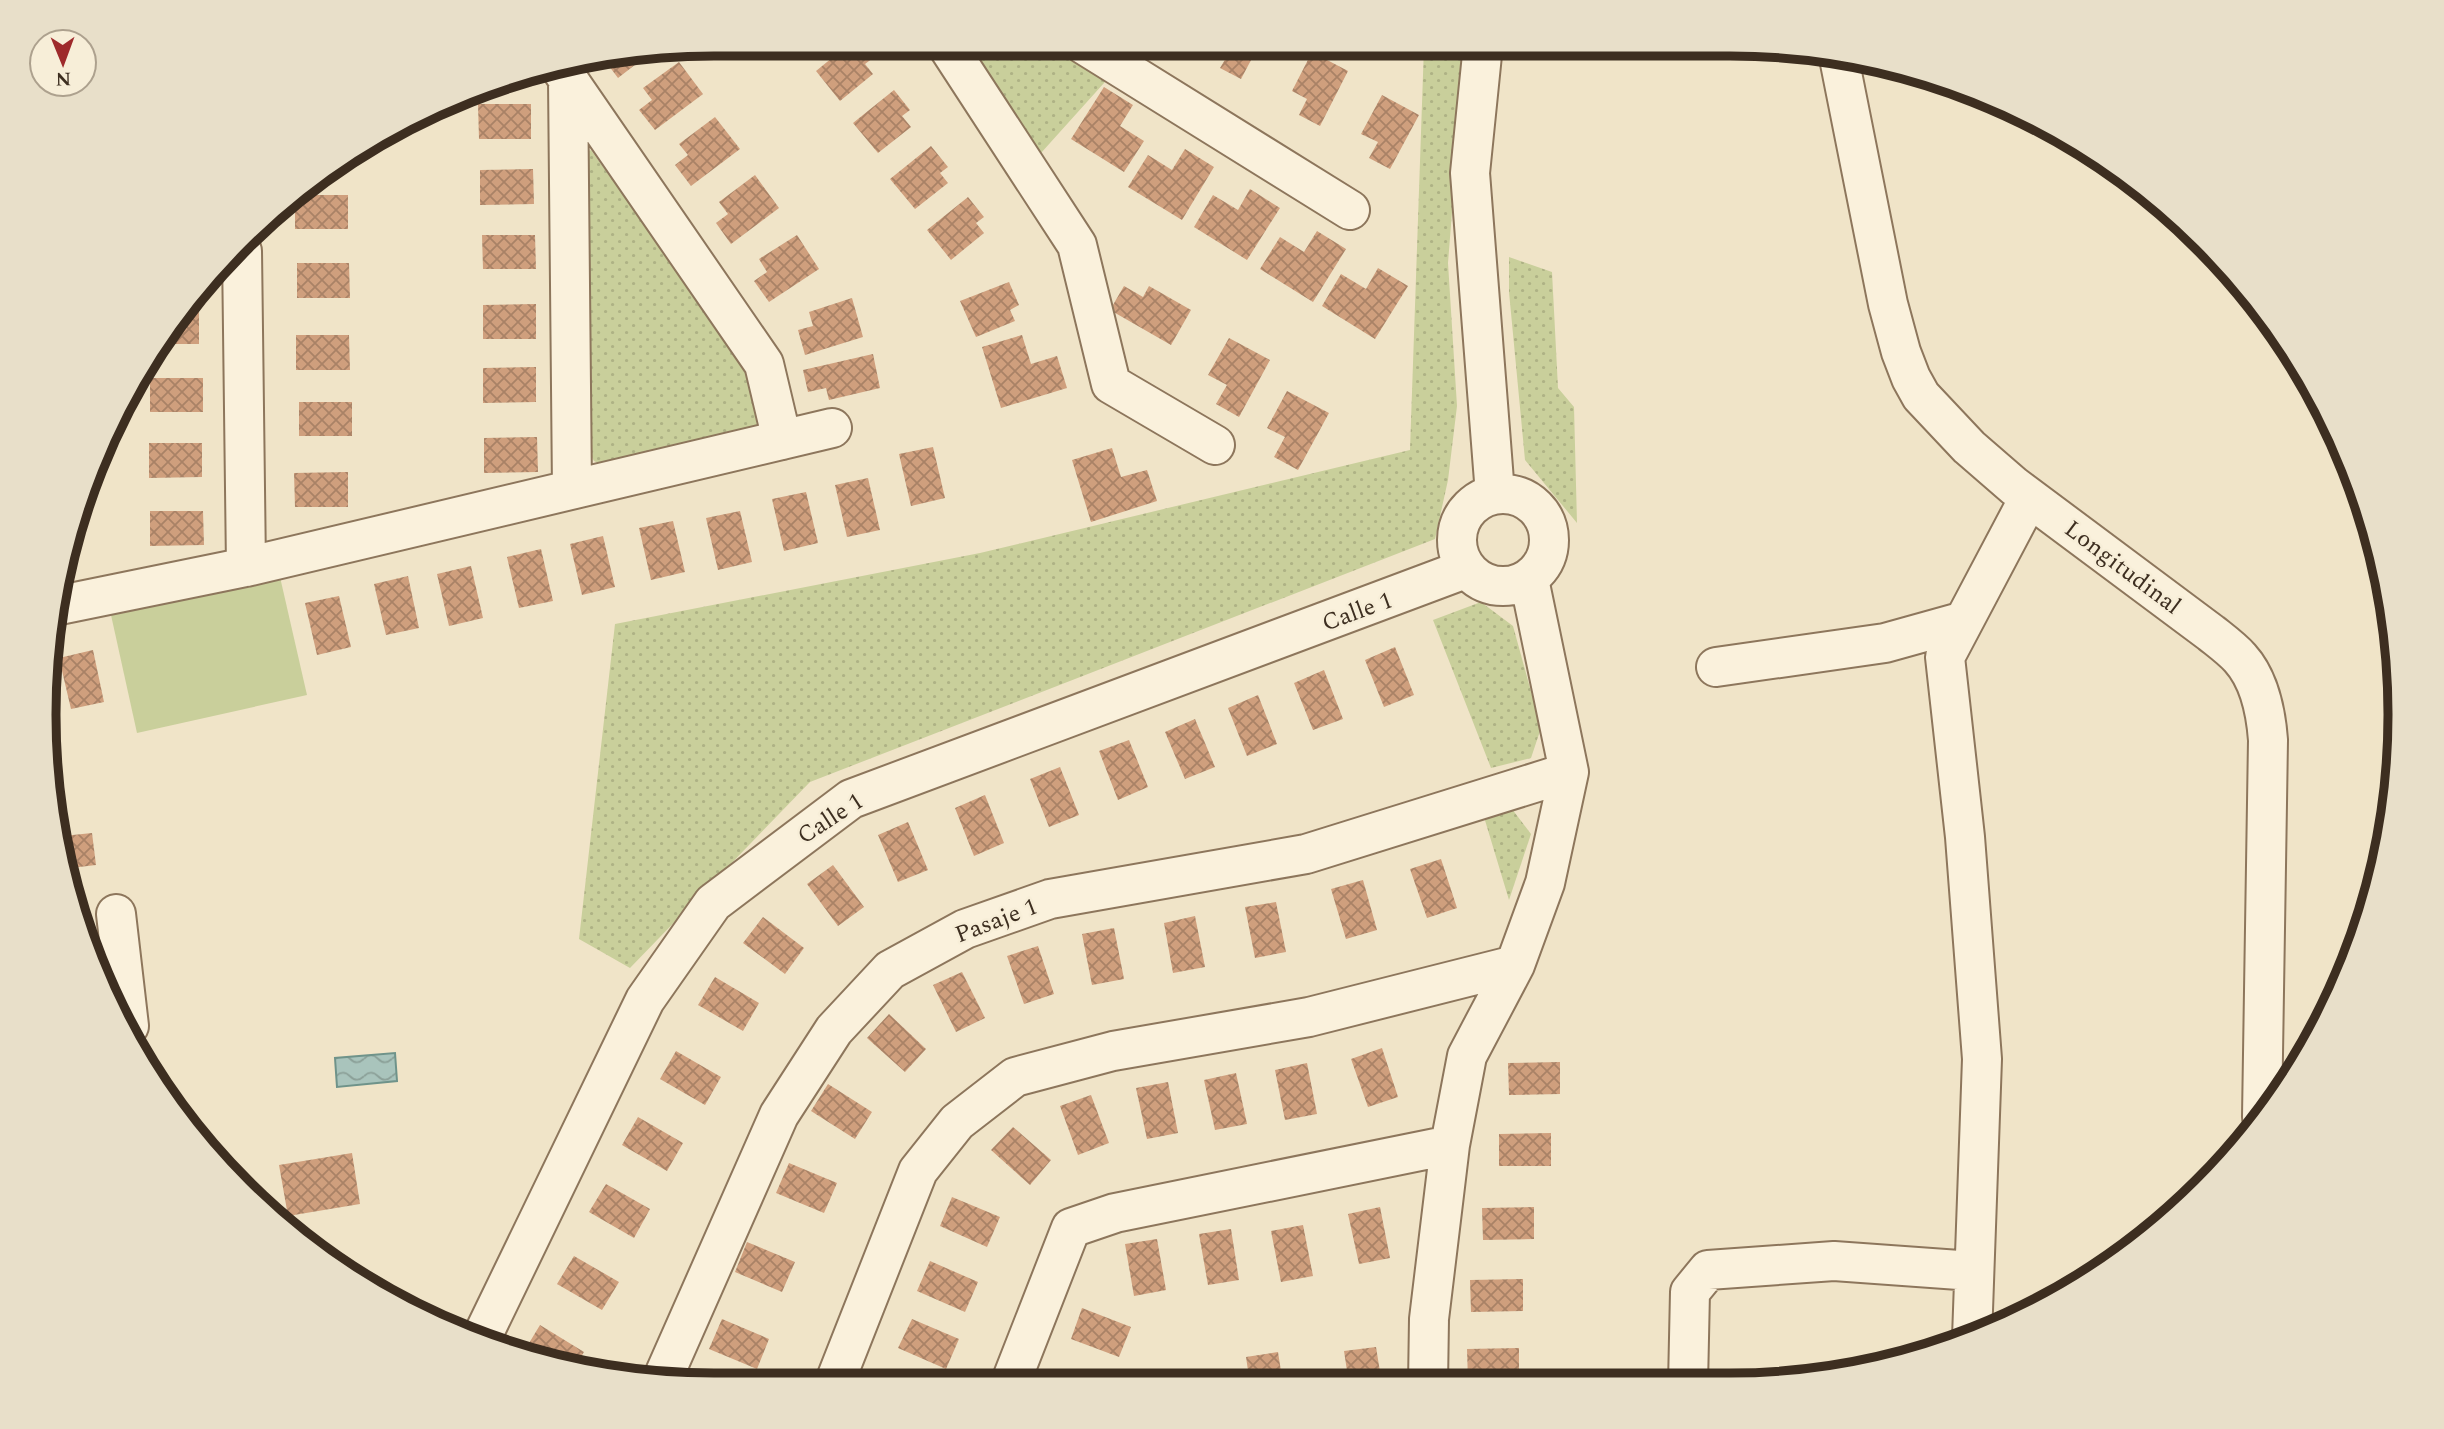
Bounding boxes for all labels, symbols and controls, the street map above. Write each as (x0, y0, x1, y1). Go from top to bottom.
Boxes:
north arrow (28, 28, 98, 98)
text: N (55, 64, 71, 93)
street label: Longitudinal (2056, 512, 2188, 624)
street label: Calle 1 (1317, 583, 1398, 641)
street label: Calle 1 (790, 784, 871, 854)
street label: Pasaje 1 (950, 889, 1043, 953)

